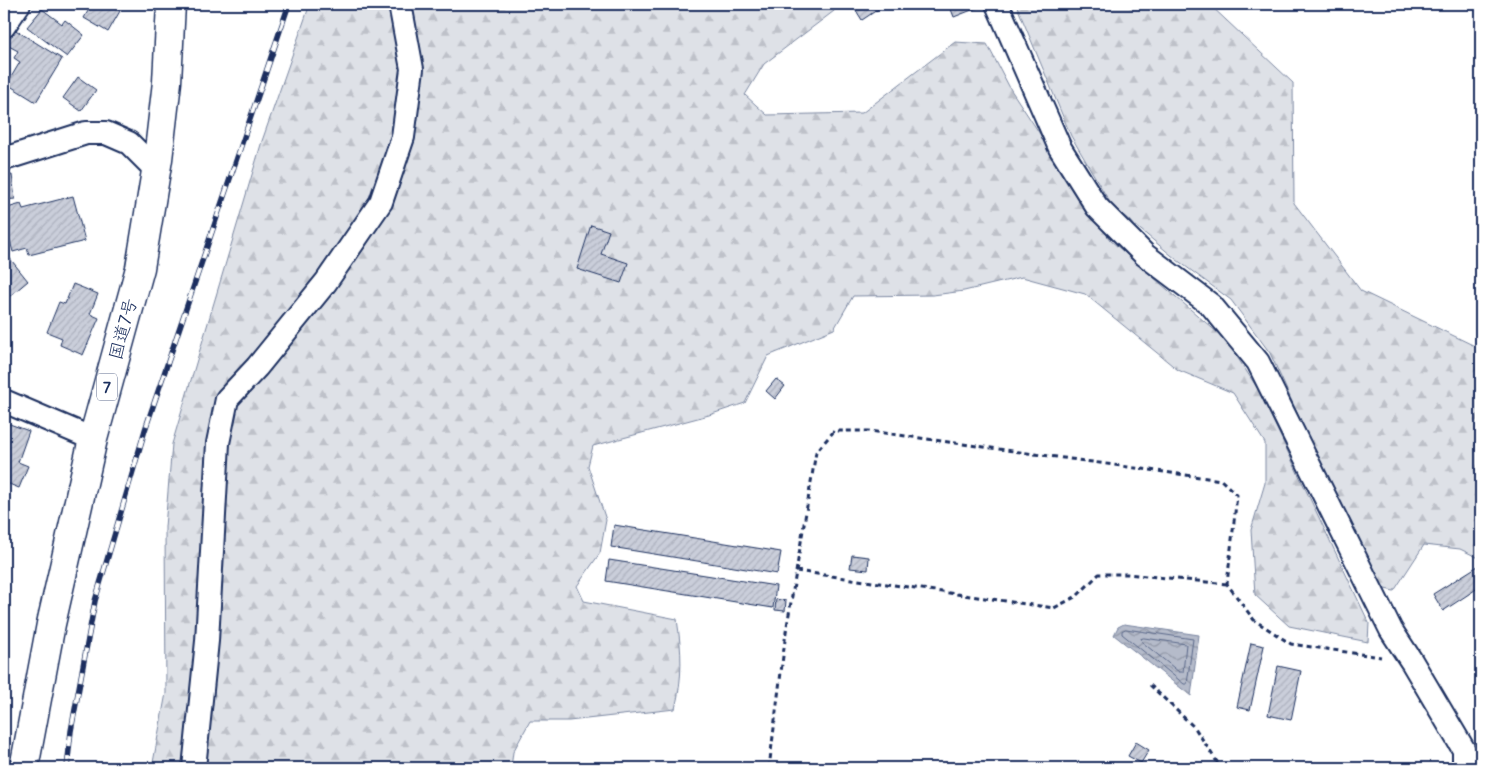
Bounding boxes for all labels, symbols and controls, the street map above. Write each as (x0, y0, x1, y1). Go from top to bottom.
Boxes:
street label: 国道7号 (103, 296, 142, 362)
road number: 7 (97, 374, 117, 401)

